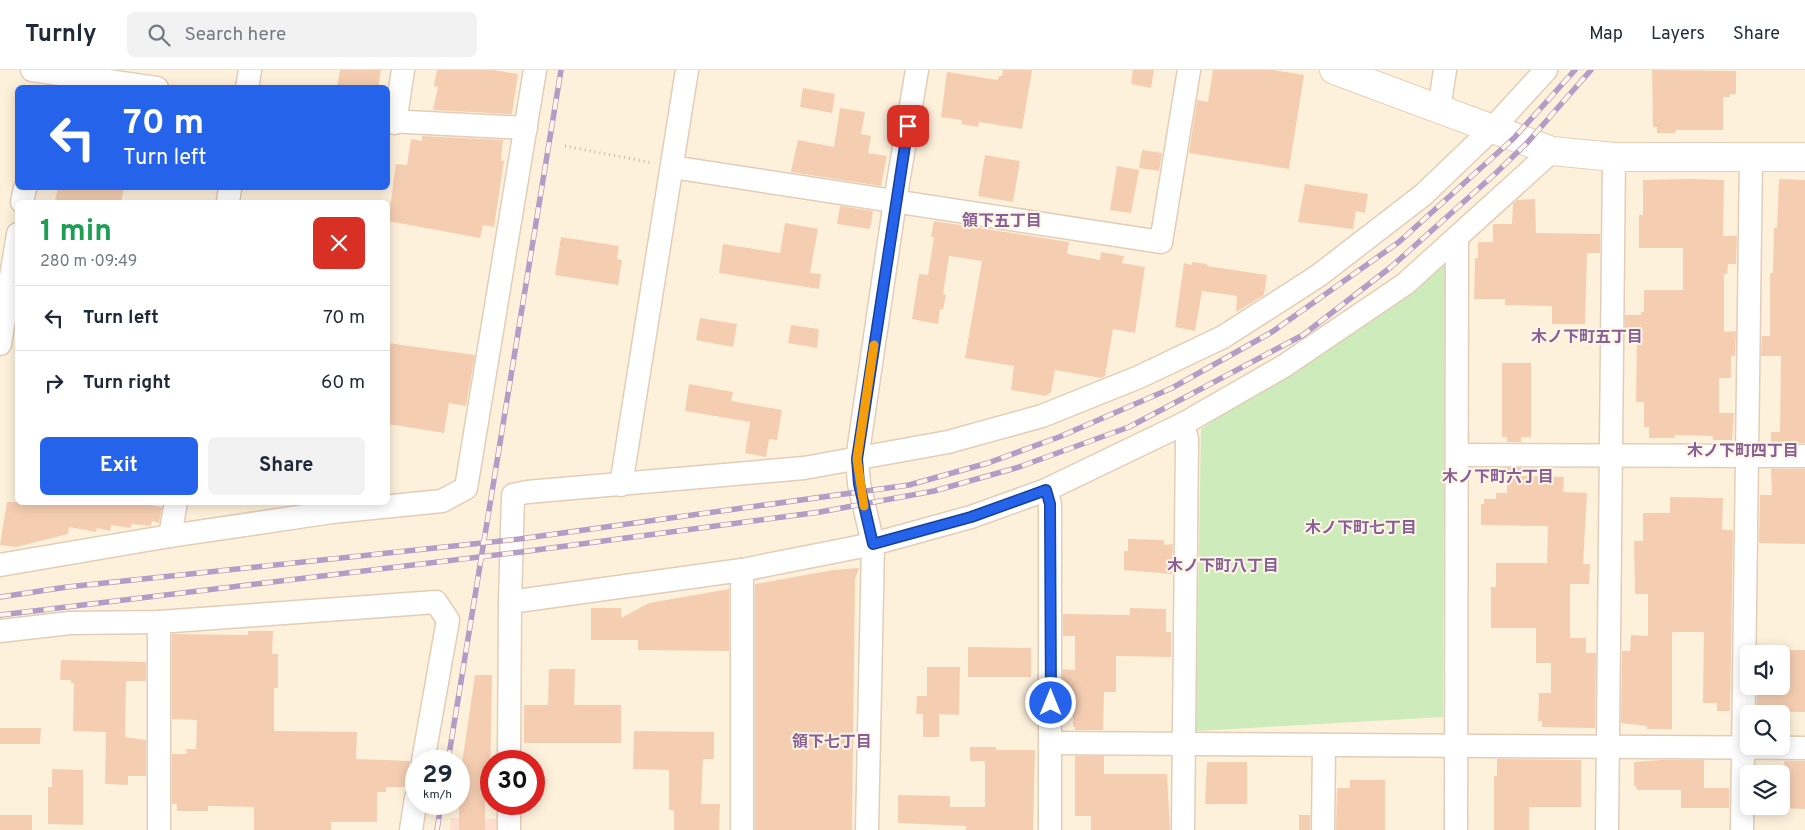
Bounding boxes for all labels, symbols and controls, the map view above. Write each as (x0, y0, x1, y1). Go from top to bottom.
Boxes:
search box (127, 12, 477, 57)
text: Turnly (25, 20, 97, 50)
icon: search (145, 21, 173, 49)
text: Search here (185, 23, 286, 47)
text: Map (1589, 23, 1623, 46)
text: Layers (1651, 23, 1705, 46)
text: Share (1733, 23, 1780, 46)
text: 70 m (123, 102, 204, 146)
icon: left (40, 105, 105, 170)
pin (887, 105, 929, 147)
icon: arrive (894, 112, 922, 140)
text: Turn left (123, 145, 206, 172)
district label: 領下五丁目 (962, 212, 1042, 232)
text: 1 min (40, 214, 112, 251)
button: close (313, 217, 365, 269)
text: 280 m · 09:49 (40, 252, 137, 272)
icon: left (40, 304, 68, 332)
text: Turn left (83, 306, 159, 330)
text: 70 m (323, 306, 365, 330)
district label: 木ノ下町五丁目 (1531, 328, 1643, 348)
icon: right (40, 369, 68, 397)
text: Turn right (83, 371, 171, 395)
text: 60 m (321, 371, 365, 395)
button: Exit (40, 437, 198, 495)
button: Share (208, 437, 365, 495)
district label: 木ノ下町四丁目 (1687, 442, 1799, 462)
district label: 木ノ下町六丁目 (1442, 468, 1554, 488)
district label: 木ノ下町七丁目 (1305, 519, 1417, 539)
district label: 木ノ下町八丁目 (1167, 557, 1279, 577)
map controls (1740, 645, 1790, 815)
button: sound (1740, 645, 1790, 695)
position arrow (1024, 676, 1076, 728)
button: search (1740, 705, 1790, 755)
district label: 領下七丁目 (792, 733, 872, 753)
speed limit sign: 30 (480, 750, 545, 815)
text: 29 (422, 760, 453, 792)
button: layers (1740, 765, 1790, 815)
text: km/h (423, 787, 452, 803)

